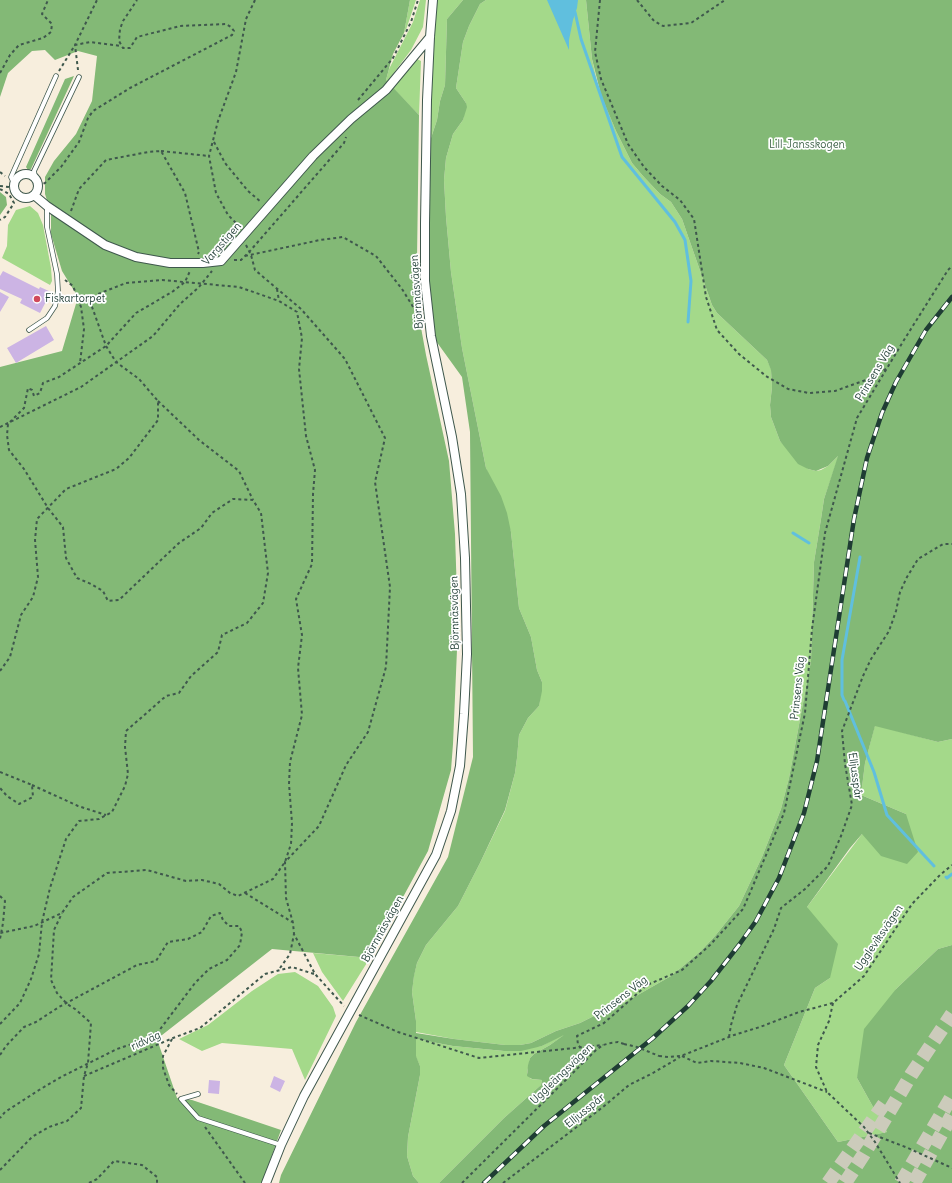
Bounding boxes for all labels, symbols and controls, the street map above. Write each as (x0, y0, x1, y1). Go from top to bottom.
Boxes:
park label: Lill-Jansskogen (769, 138, 845, 152)
street label: Vargstigen (200, 220, 244, 268)
street label: Björnnäsvägen (408, 254, 426, 330)
place label: Fiskartorpet (45, 292, 105, 306)
marker: Fiskartorpet (32, 294, 42, 304)
street label: Prinsens Väg (853, 342, 897, 404)
street label: Björnnäsvägen (448, 576, 462, 650)
street label: Prinsens Väg (788, 656, 808, 720)
street label: Elljusspår (845, 752, 865, 800)
street label: Björnnäsvägen (359, 893, 407, 965)
street label: Uggleviksvägen (852, 903, 906, 973)
street label: Prinsens Väg (592, 973, 650, 1023)
street label: ridväg (129, 1029, 163, 1053)
street label: Uggleängsvägen (528, 1041, 596, 1107)
street label: Elljusspår (562, 1091, 608, 1131)

